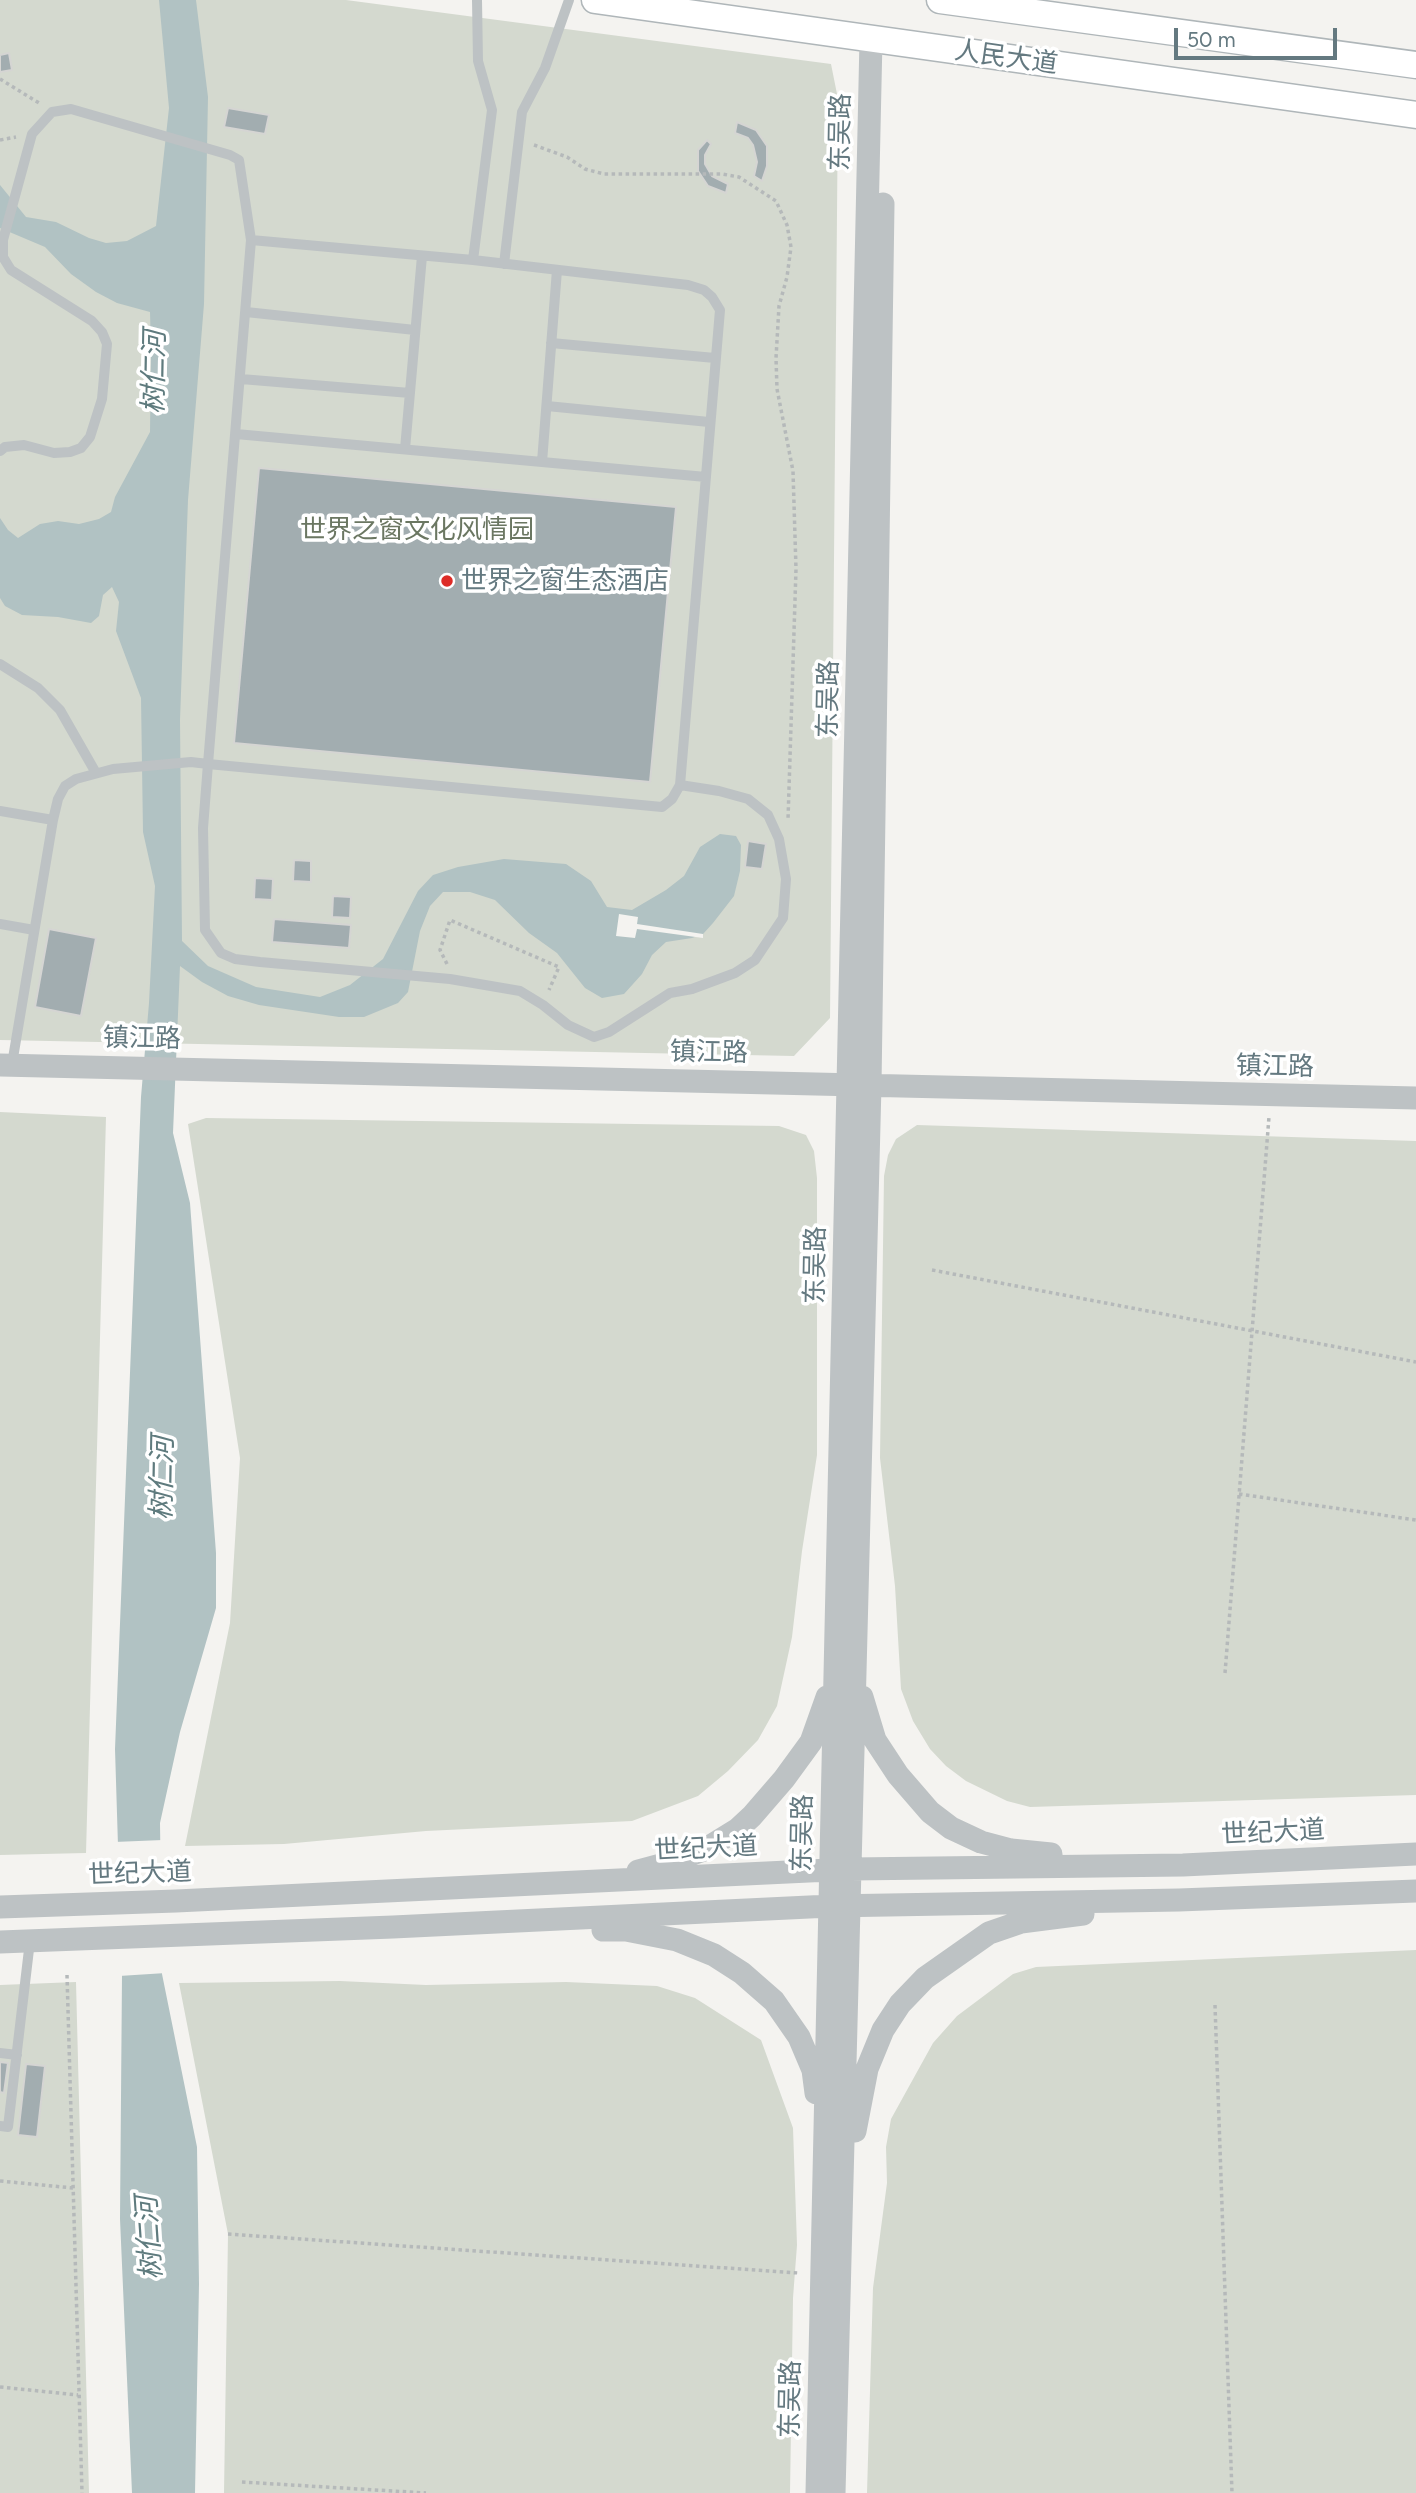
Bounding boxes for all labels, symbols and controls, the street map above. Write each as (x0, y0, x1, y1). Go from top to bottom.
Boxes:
scale bar (1178, 14, 1341, 58)
text: 50 m (1187, 27, 1236, 52)
street label: 人民大道 (952, 35, 1060, 81)
street label: 东吴路 (825, 93, 857, 171)
water label: 树仁河 (137, 330, 173, 414)
park label: 世界之窗文化风情园 (300, 514, 534, 546)
place label: 世界之窗生态酒店 (461, 565, 669, 597)
marker: 世界之窗生态酒店 (439, 573, 455, 589)
street label: 东吴路 (813, 660, 845, 738)
street label: 镇江路 (103, 1023, 181, 1055)
street label: 镇江路 (670, 1037, 748, 1069)
street label: 镇江路 (1236, 1051, 1314, 1083)
street label: 东吴路 (800, 1226, 832, 1304)
water label: 树仁河 (145, 1436, 181, 1520)
street label: 东吴路 (787, 1794, 819, 1872)
street label: 世纪大道 (1220, 1815, 1326, 1851)
street label: 世纪大道 (653, 1831, 759, 1867)
street label: 世纪大道 (87, 1857, 193, 1891)
water label: 树仁河 (130, 2195, 170, 2281)
street label: 东吴路 (775, 2360, 807, 2438)

